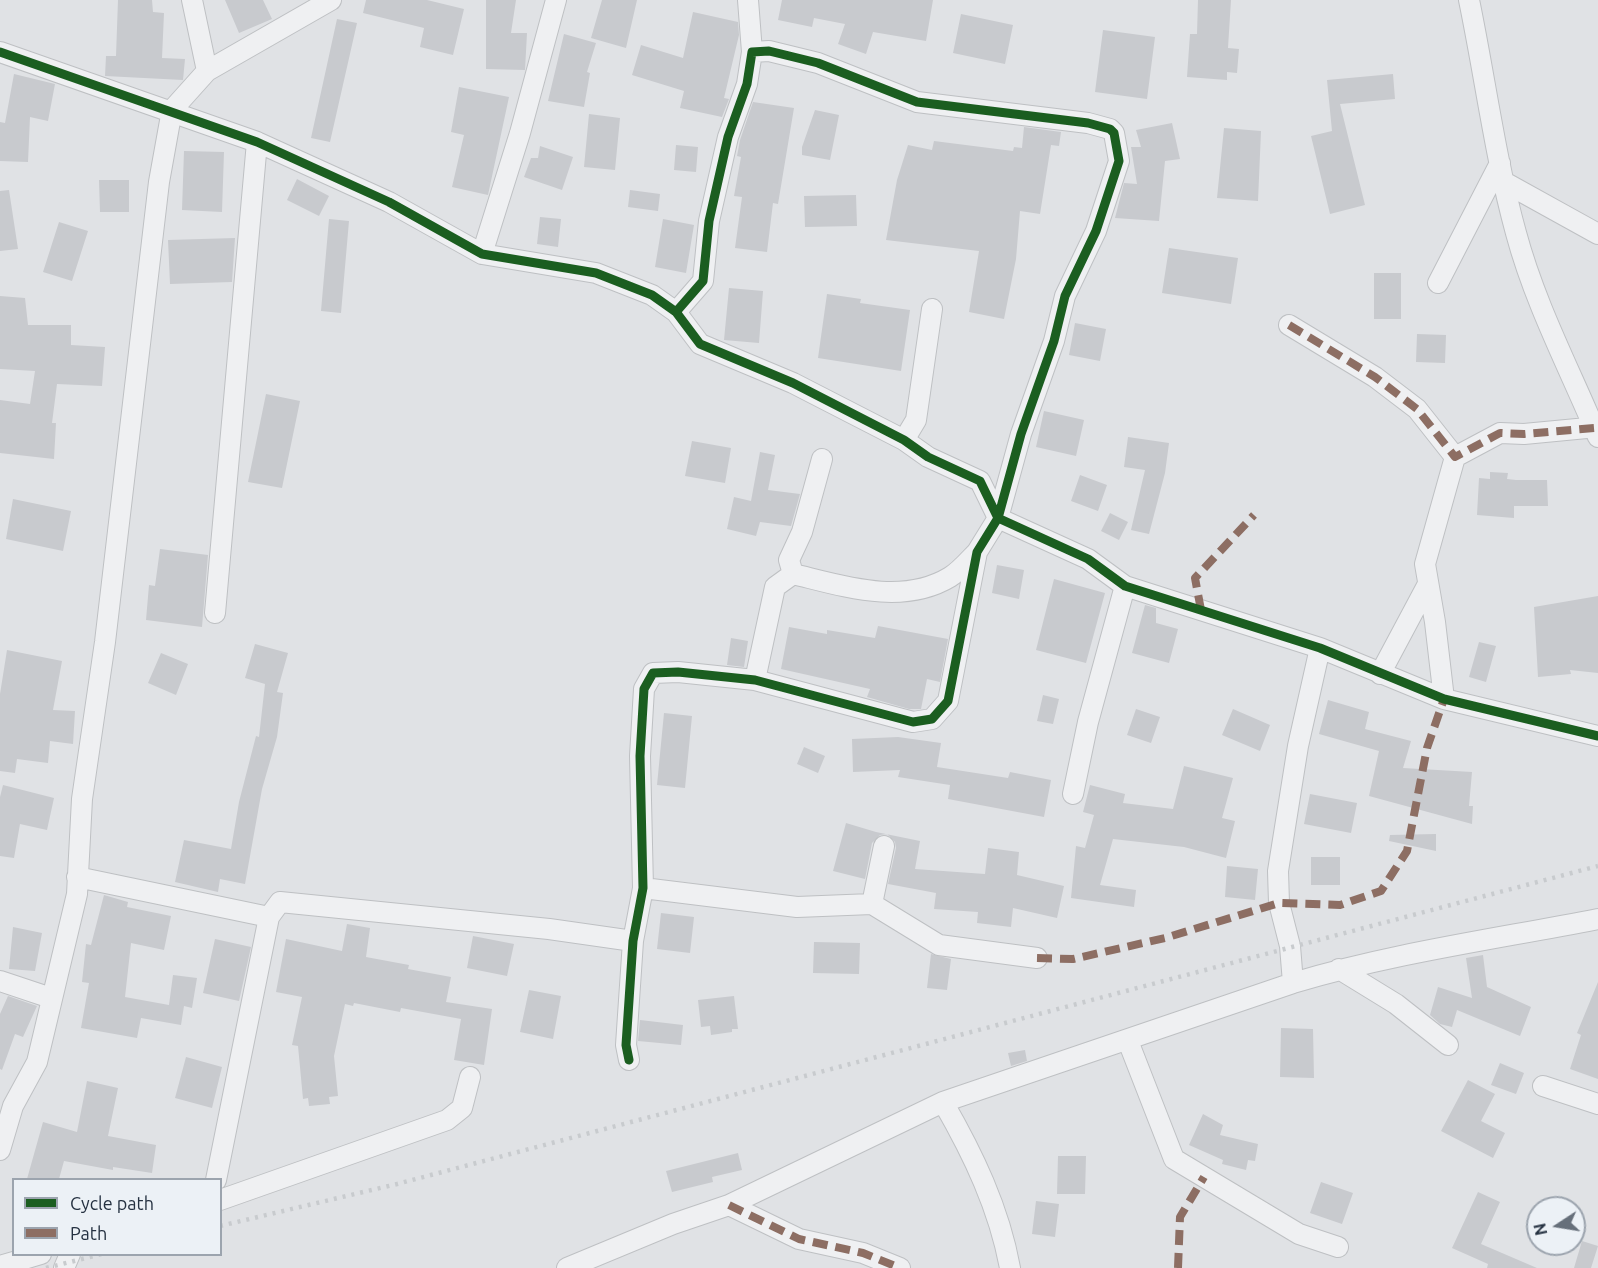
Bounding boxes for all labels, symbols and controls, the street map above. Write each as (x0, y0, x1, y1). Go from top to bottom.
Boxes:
legend (12, 1178, 222, 1256)
text: Cycle path (70, 1193, 154, 1213)
north arrow (1526, 1196, 1586, 1256)
text: N (1530, 1222, 1550, 1237)
text: Path (70, 1223, 107, 1243)

